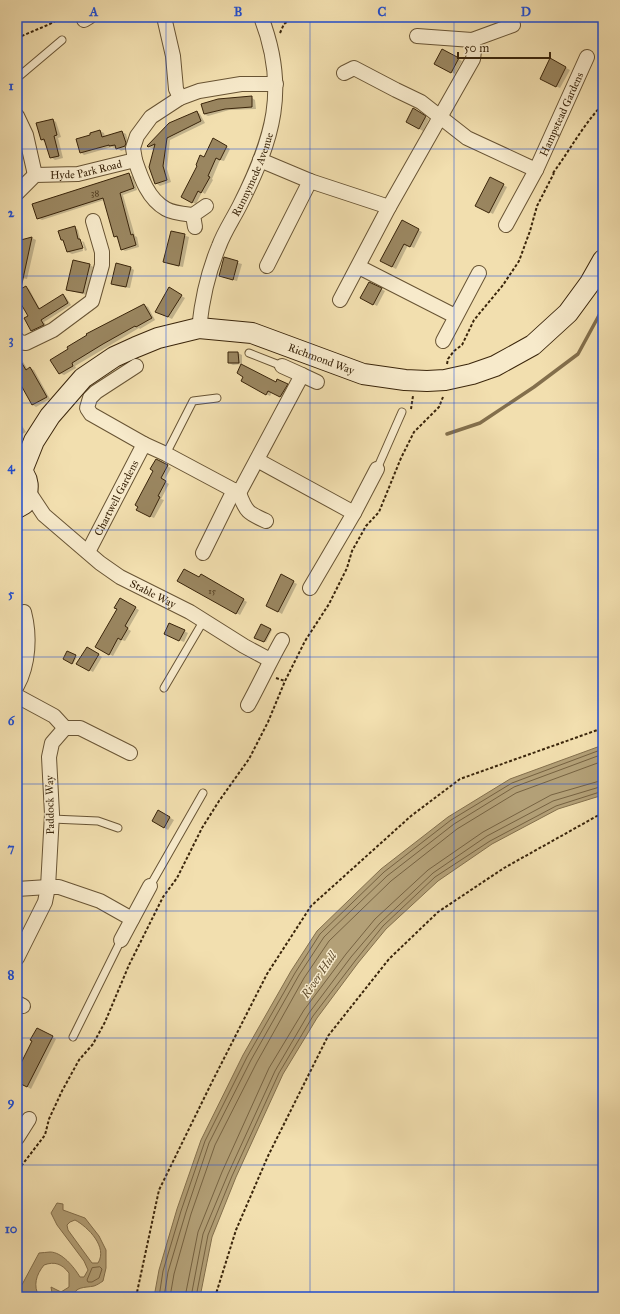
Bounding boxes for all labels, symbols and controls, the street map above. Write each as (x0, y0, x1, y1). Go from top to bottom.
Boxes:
text: A (89, 4, 99, 20)
text: B (234, 4, 243, 20)
text: C (378, 4, 387, 20)
text: D (521, 4, 531, 20)
scale bar (458, 34, 550, 60)
text: 50 m (464, 41, 489, 55)
street label: Hampstead Gardens (537, 70, 586, 158)
text: 1 (8, 78, 14, 94)
street label: Runnymede Avenue (229, 131, 276, 218)
street label: Hyde Park Road (50, 157, 124, 181)
house number: 38 (91, 187, 99, 198)
text: 2 (8, 205, 15, 221)
text: 3 (8, 332, 14, 348)
street label: Richmond Way (286, 340, 357, 377)
street label: Chartwell Gardens (91, 458, 141, 538)
text: 4 (7, 459, 15, 475)
street label: Stable Way (128, 577, 179, 611)
house number: 15 (208, 585, 217, 596)
text: 5 (8, 586, 15, 602)
text: 6 (8, 713, 16, 729)
street label: Paddock Way (43, 774, 57, 835)
text: 7 (8, 840, 15, 856)
water label: River Hull (298, 948, 341, 1002)
text: 8 (8, 967, 15, 983)
text: 9 (8, 1094, 15, 1110)
text: 10 (5, 1221, 18, 1237)

